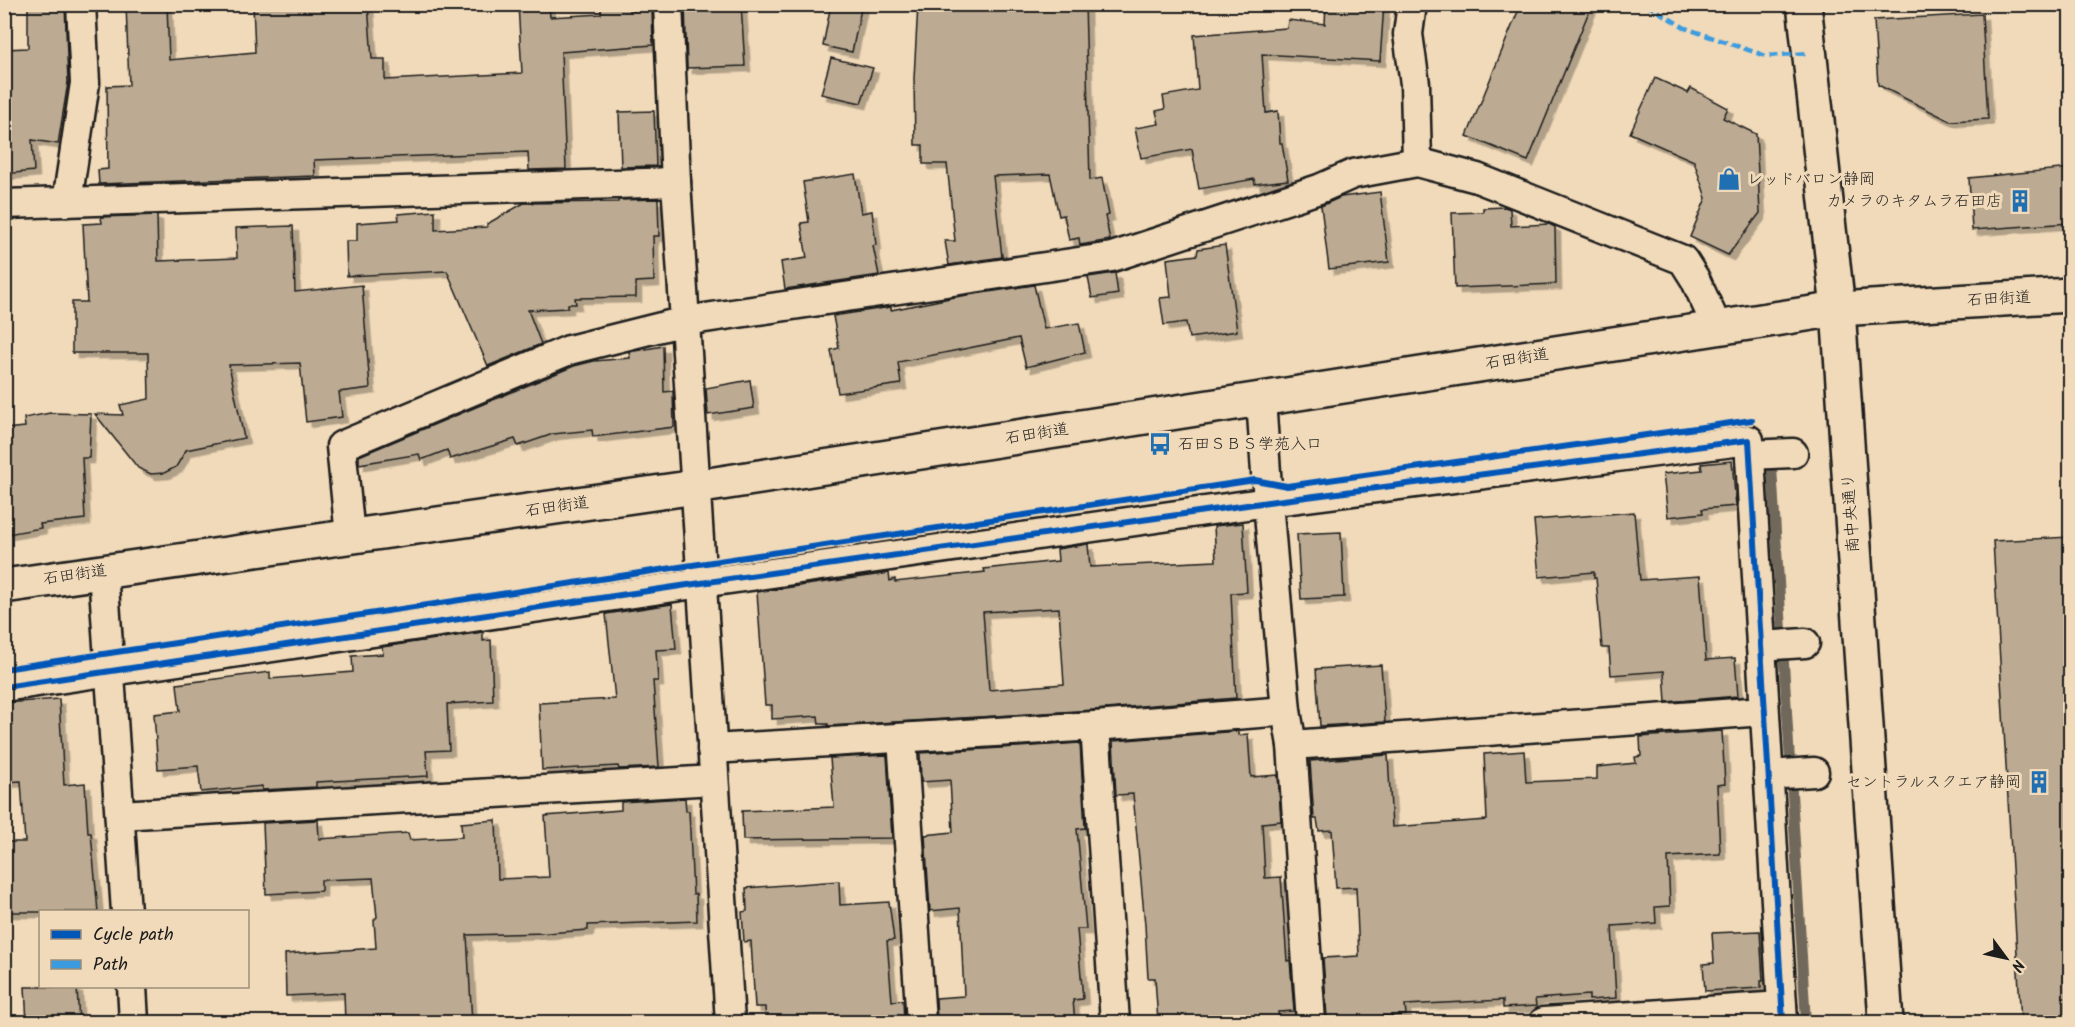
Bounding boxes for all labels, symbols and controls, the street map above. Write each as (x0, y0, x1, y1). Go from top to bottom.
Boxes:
shop icon: レッドバロン静岡 (1716, 166, 1742, 192)
place label: レッドバロン静岡 (1747, 167, 1875, 192)
building icon: カメラのキタムラ石田店 (2007, 188, 2033, 214)
place label: カメラのキタムラ石田店 (1826, 189, 2002, 214)
street label: 石田街道 (1966, 285, 2032, 313)
street label: 石田街道 (1483, 342, 1551, 376)
street label: 石田街道 (1003, 417, 1071, 451)
bus stop icon: 石田ＳＢＳ学苑入口 (1147, 431, 1173, 457)
place label: 石田ＳＢＳ学苑入口 (1178, 432, 1322, 457)
street label: 南中央通り (1836, 472, 1866, 554)
street label: 石田街道 (524, 490, 590, 524)
street label: 石田街道 (42, 558, 108, 592)
building icon: セントラルスクエア静岡 (2026, 769, 2052, 795)
place label: セントラルスクエア静岡 (1846, 770, 2021, 795)
legend (39, 910, 249, 988)
text: Cycle path (93, 921, 174, 950)
north arrow (1976, 928, 2036, 988)
text: Path (93, 951, 128, 980)
text: N (2004, 954, 2031, 976)

